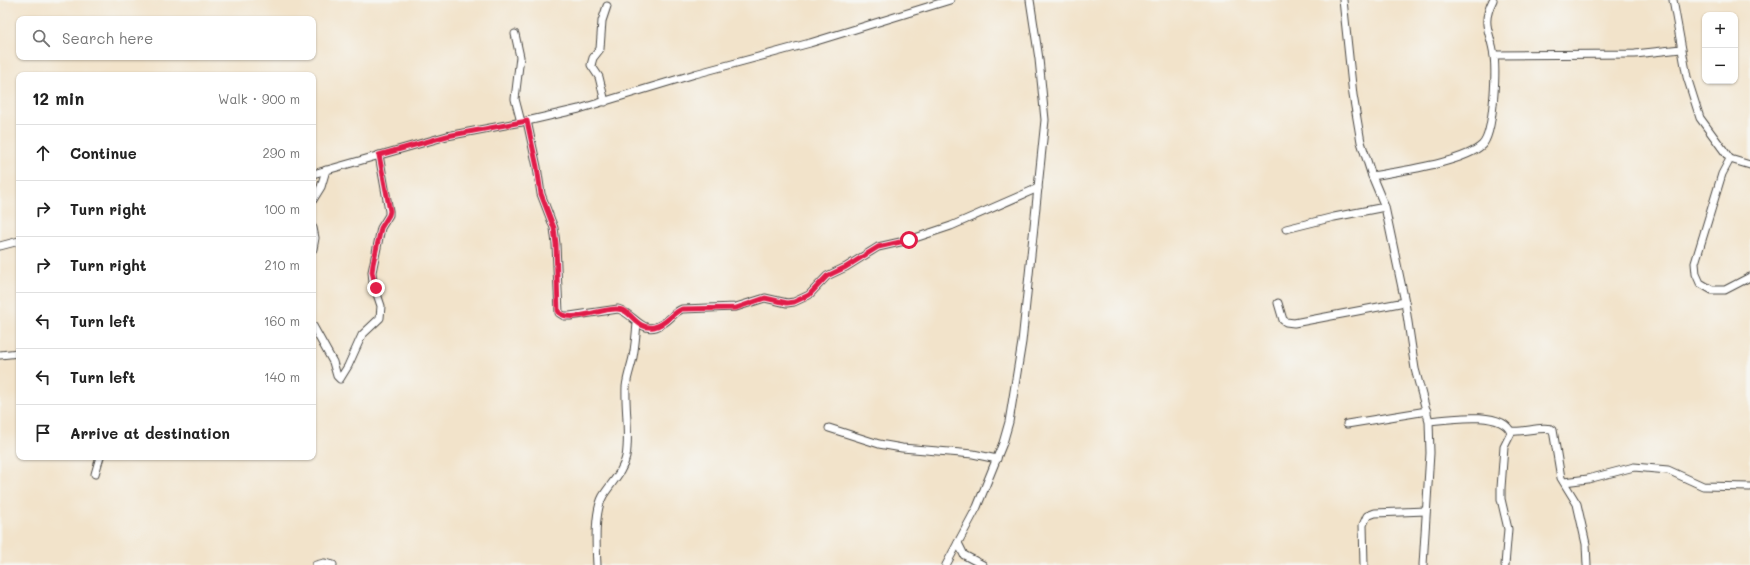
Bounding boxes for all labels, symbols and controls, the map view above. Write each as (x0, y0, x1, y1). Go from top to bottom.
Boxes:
map controls (1702, 12, 1738, 84)
button: + (1702, 12, 1738, 48)
search box (16, 16, 316, 60)
icon: search (30, 27, 52, 49)
text: Search here (62, 28, 153, 48)
button: − (1702, 48, 1738, 84)
text: 12 min (32, 87, 84, 109)
text: Walk · 900 m (218, 90, 300, 107)
icon: ahead (32, 142, 54, 164)
text: Continue (70, 143, 137, 163)
text: 290 m (263, 144, 300, 161)
icon: right (32, 198, 54, 220)
text: Turn right (70, 199, 147, 219)
text: 100 m (264, 200, 300, 217)
route start (900, 231, 918, 249)
icon: right (32, 254, 54, 276)
text: Turn right (70, 255, 147, 275)
text: 210 m (264, 256, 300, 273)
route end (367, 279, 385, 297)
icon: left (32, 310, 54, 332)
text: Turn left (70, 311, 135, 331)
text: 160 m (264, 312, 300, 329)
icon: left (32, 366, 54, 388)
text: Turn left (70, 367, 135, 387)
text: 140 m (264, 368, 300, 385)
icon: arrive (32, 422, 54, 444)
text: Arrive at destination (70, 423, 230, 443)

